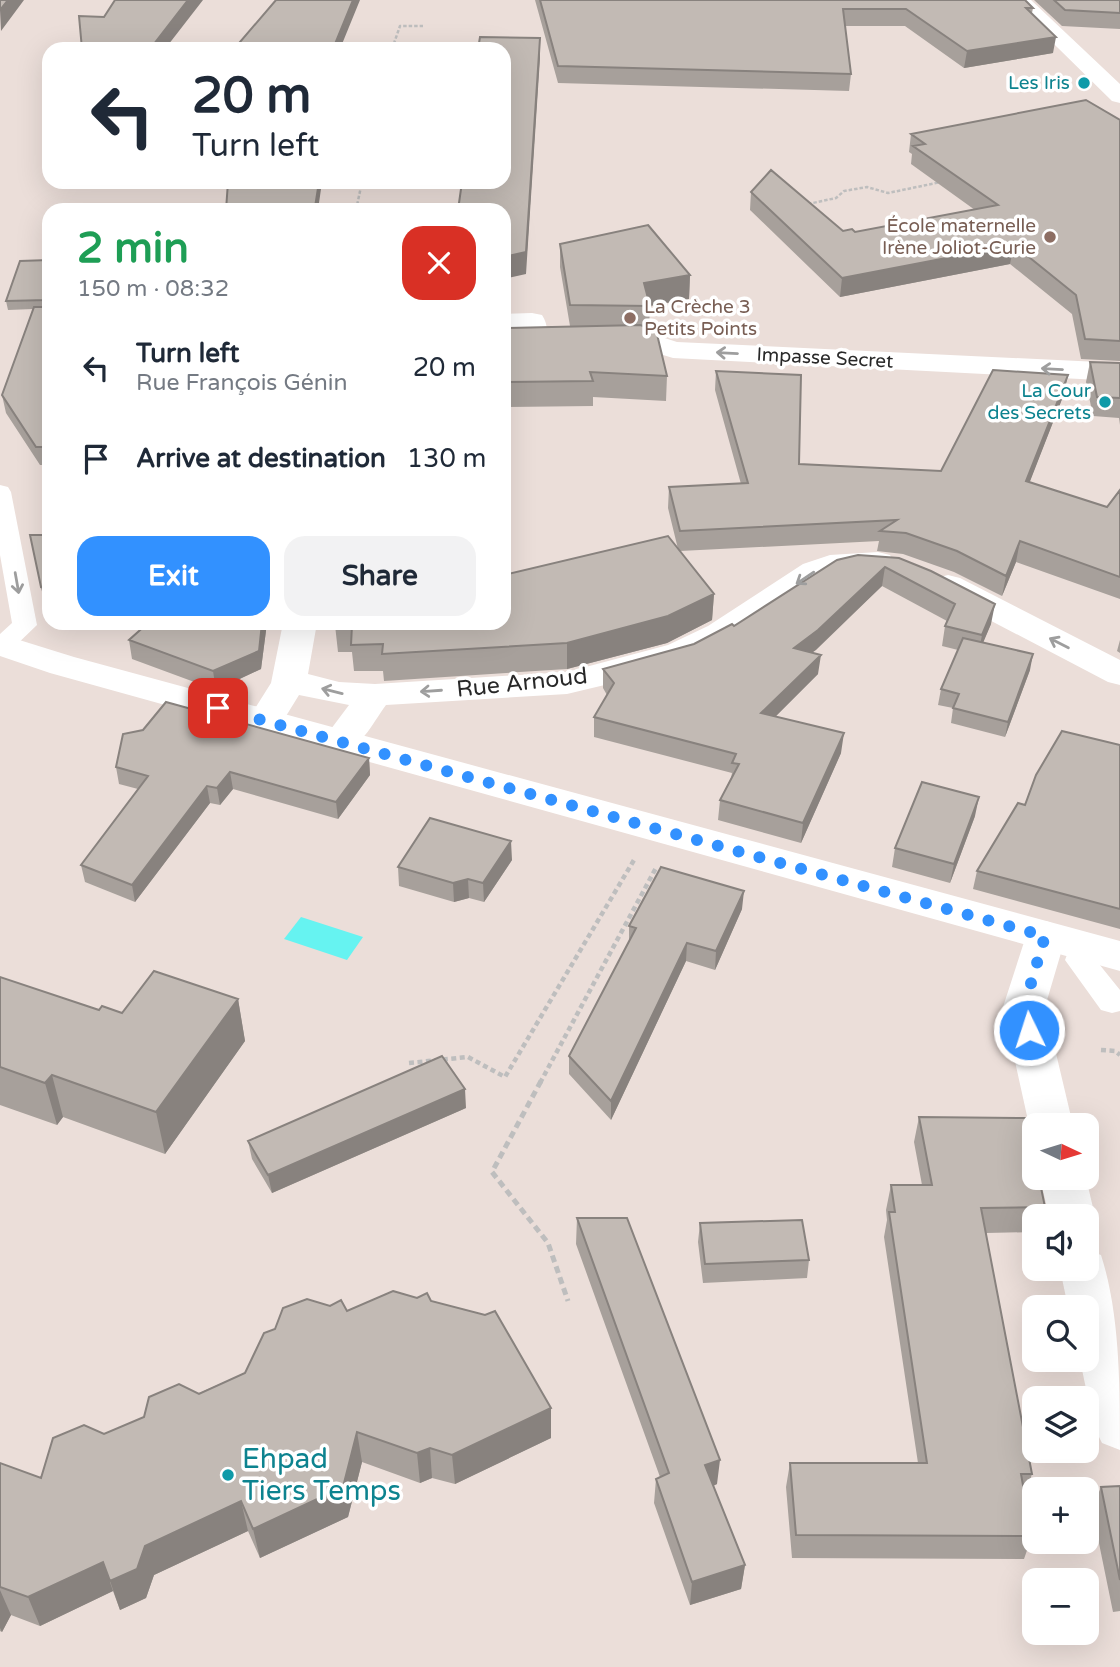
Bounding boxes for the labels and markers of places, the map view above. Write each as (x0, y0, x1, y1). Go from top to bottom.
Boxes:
place label: Les Iris (1008, 72, 1070, 94)
marker: Les Iris (1076, 75, 1092, 91)
place label: École maternelle Irène Joliot-Curie (882, 215, 1036, 259)
marker: École maternelle Irène Joliot-Curie (1042, 229, 1058, 245)
place label: La Crèche 3 Petits Points (644, 296, 757, 340)
marker: La Crèche 3 Petits Points (622, 310, 638, 326)
place label: La Cour des Secrets (987, 380, 1092, 424)
marker: La Cour des Secrets (1097, 394, 1113, 410)
pin (188, 678, 248, 738)
place label: Ehpad Tiers Temps (242, 1442, 401, 1508)
marker: Ehpad Tiers Temps (220, 1467, 236, 1483)

